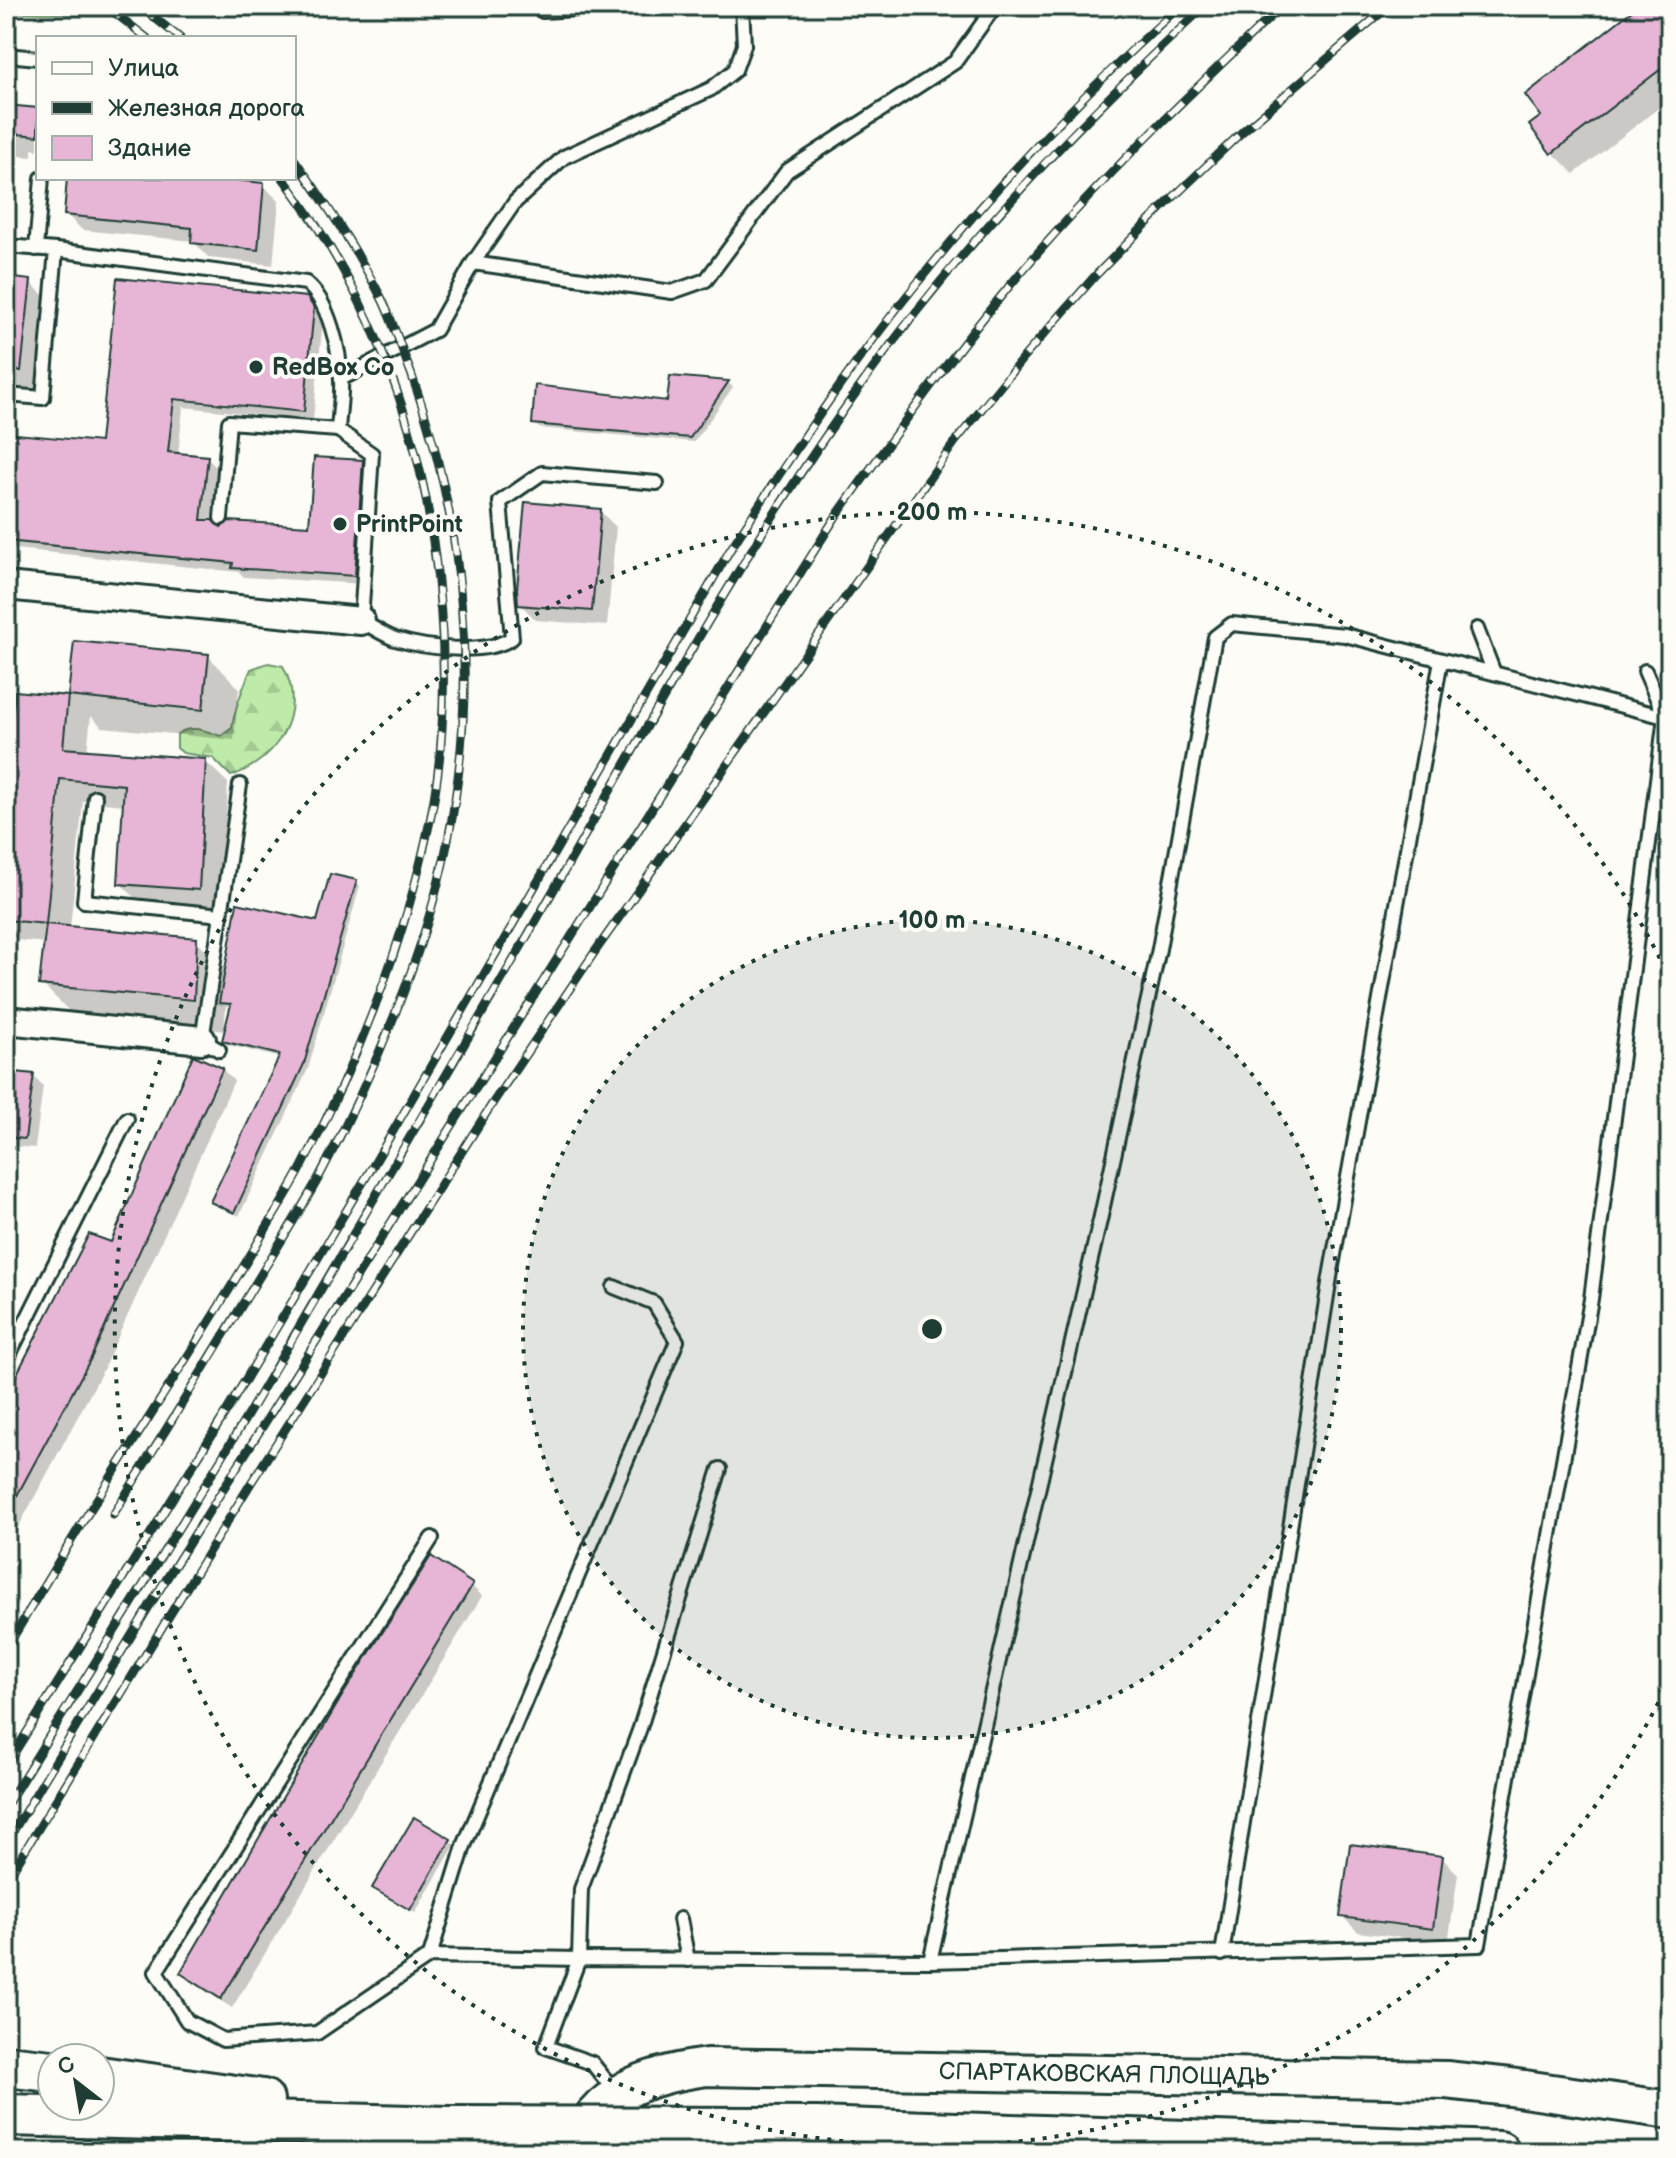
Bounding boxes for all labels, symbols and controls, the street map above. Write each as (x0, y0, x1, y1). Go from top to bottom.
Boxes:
legend (36, 36, 296, 180)
text: Улица (108, 54, 179, 83)
text: Железная дорога (108, 94, 305, 123)
text: Здание (108, 134, 191, 163)
place label: RedBox Co (272, 353, 394, 382)
marker: RedBox Co (247, 358, 265, 376)
text: 200 m (897, 498, 967, 527)
place label: PrintPoint (356, 510, 463, 539)
marker: PrintPoint (331, 515, 349, 533)
text: 100 m (899, 906, 965, 935)
centre of rings (918, 1315, 946, 1343)
north arrow (36, 2042, 116, 2122)
text: С (53, 2051, 80, 2082)
street label: СПАРТАКОВСКАЯ ПЛОЩАДЬ (939, 2057, 1270, 2091)

